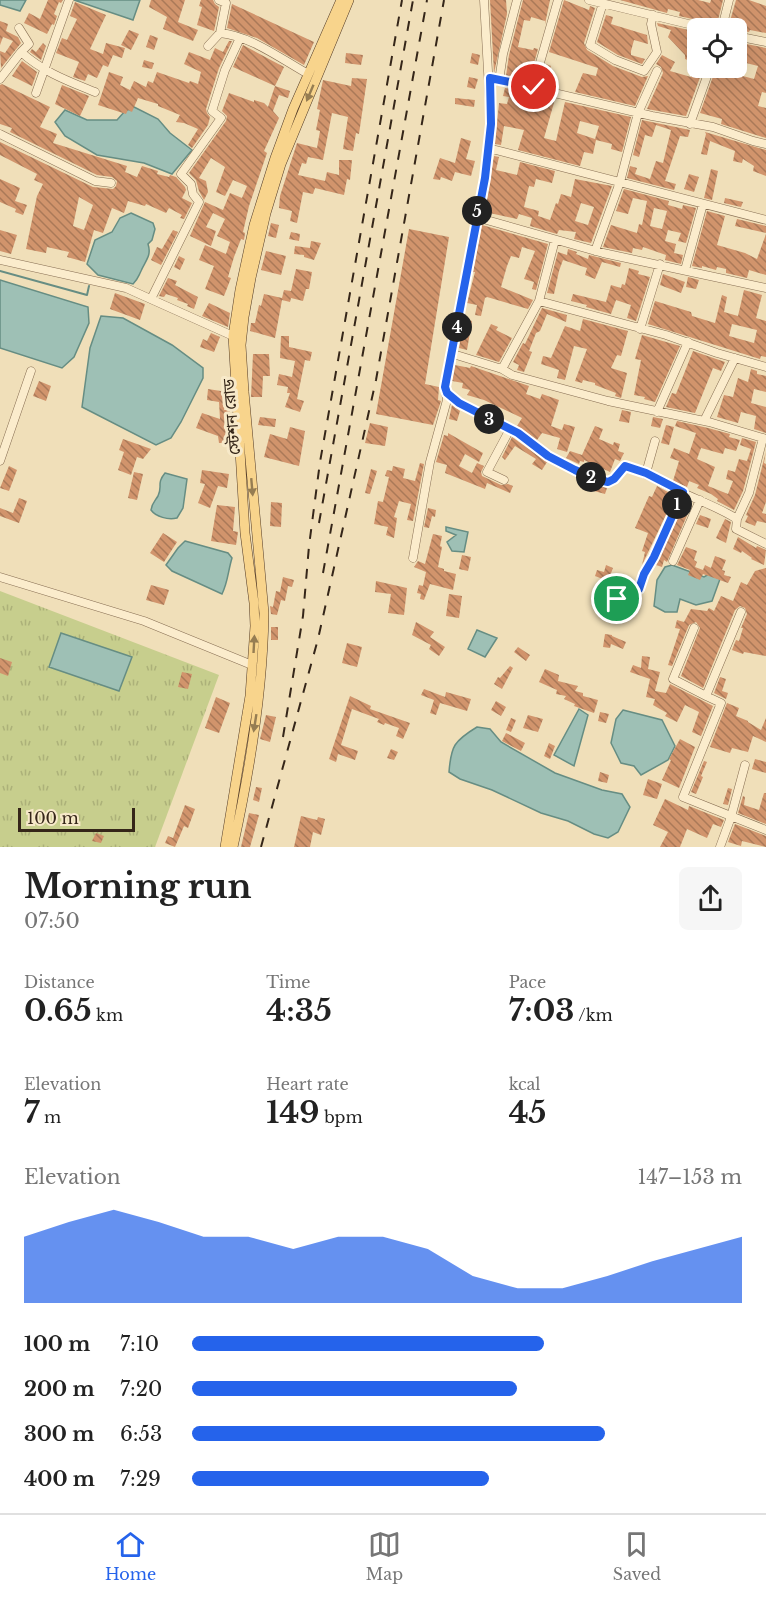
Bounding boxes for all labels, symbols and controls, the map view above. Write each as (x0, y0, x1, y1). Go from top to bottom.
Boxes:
map controls (687, 18, 747, 78)
button: locate (687, 18, 747, 78)
pin (508, 61, 559, 112)
icon: check (517, 70, 550, 103)
one-way arrow (305, 84, 315, 102)
pin: 5 (462, 196, 492, 226)
text: 5 (472, 201, 482, 221)
pin: 4 (442, 312, 472, 342)
text: 4 (452, 317, 462, 337)
street label: স্টেশন রোড (218, 378, 244, 456)
pin: 3 (474, 404, 504, 434)
text: 3 (484, 409, 494, 429)
pin: 2 (576, 462, 606, 492)
text: 2 (586, 467, 596, 487)
one-way arrow (247, 477, 257, 496)
pin: 1 (662, 489, 692, 519)
text: 1 (674, 494, 680, 514)
pin (591, 573, 642, 624)
icon: arrive (600, 582, 633, 615)
one-way arrow (249, 634, 258, 653)
one-way arrow (251, 713, 260, 732)
scale bar (18, 805, 135, 833)
text: 100 m (27, 808, 79, 828)
text: Morning run (24, 866, 252, 907)
button: share (679, 867, 742, 930)
text: 07:50 (24, 909, 80, 933)
text: Distance (24, 972, 95, 992)
text: Time (266, 972, 310, 992)
text: Pace (509, 972, 546, 992)
text: 0.65 (24, 992, 92, 1029)
text: 4:35 (266, 992, 332, 1029)
text: 7:03 (509, 992, 574, 1029)
text: km (92, 1005, 123, 1025)
text: /km (574, 1005, 613, 1025)
text: Elevation (24, 1074, 101, 1094)
text: Heart rate (266, 1074, 349, 1094)
text: kcal (509, 1074, 541, 1094)
text: 7 (24, 1094, 39, 1131)
text: 149 (266, 1094, 320, 1131)
text: 45 (509, 1094, 546, 1131)
text: m (39, 1107, 61, 1127)
text: bpm (320, 1107, 363, 1127)
text: Elevation (24, 1165, 121, 1189)
text: 147–153 m (637, 1165, 742, 1189)
text: 100 m (24, 1332, 90, 1356)
text: 7:10 (120, 1332, 159, 1356)
text: 200 m (24, 1377, 95, 1401)
text: 7:20 (120, 1377, 162, 1401)
text: 300 m (24, 1422, 94, 1446)
text: 6:53 (120, 1422, 162, 1446)
text: 400 m (24, 1467, 95, 1491)
text: 7:29 (120, 1467, 161, 1491)
tab: Home (105, 1528, 156, 1584)
tab: Map (366, 1528, 403, 1584)
tab: Saved (613, 1528, 661, 1584)

